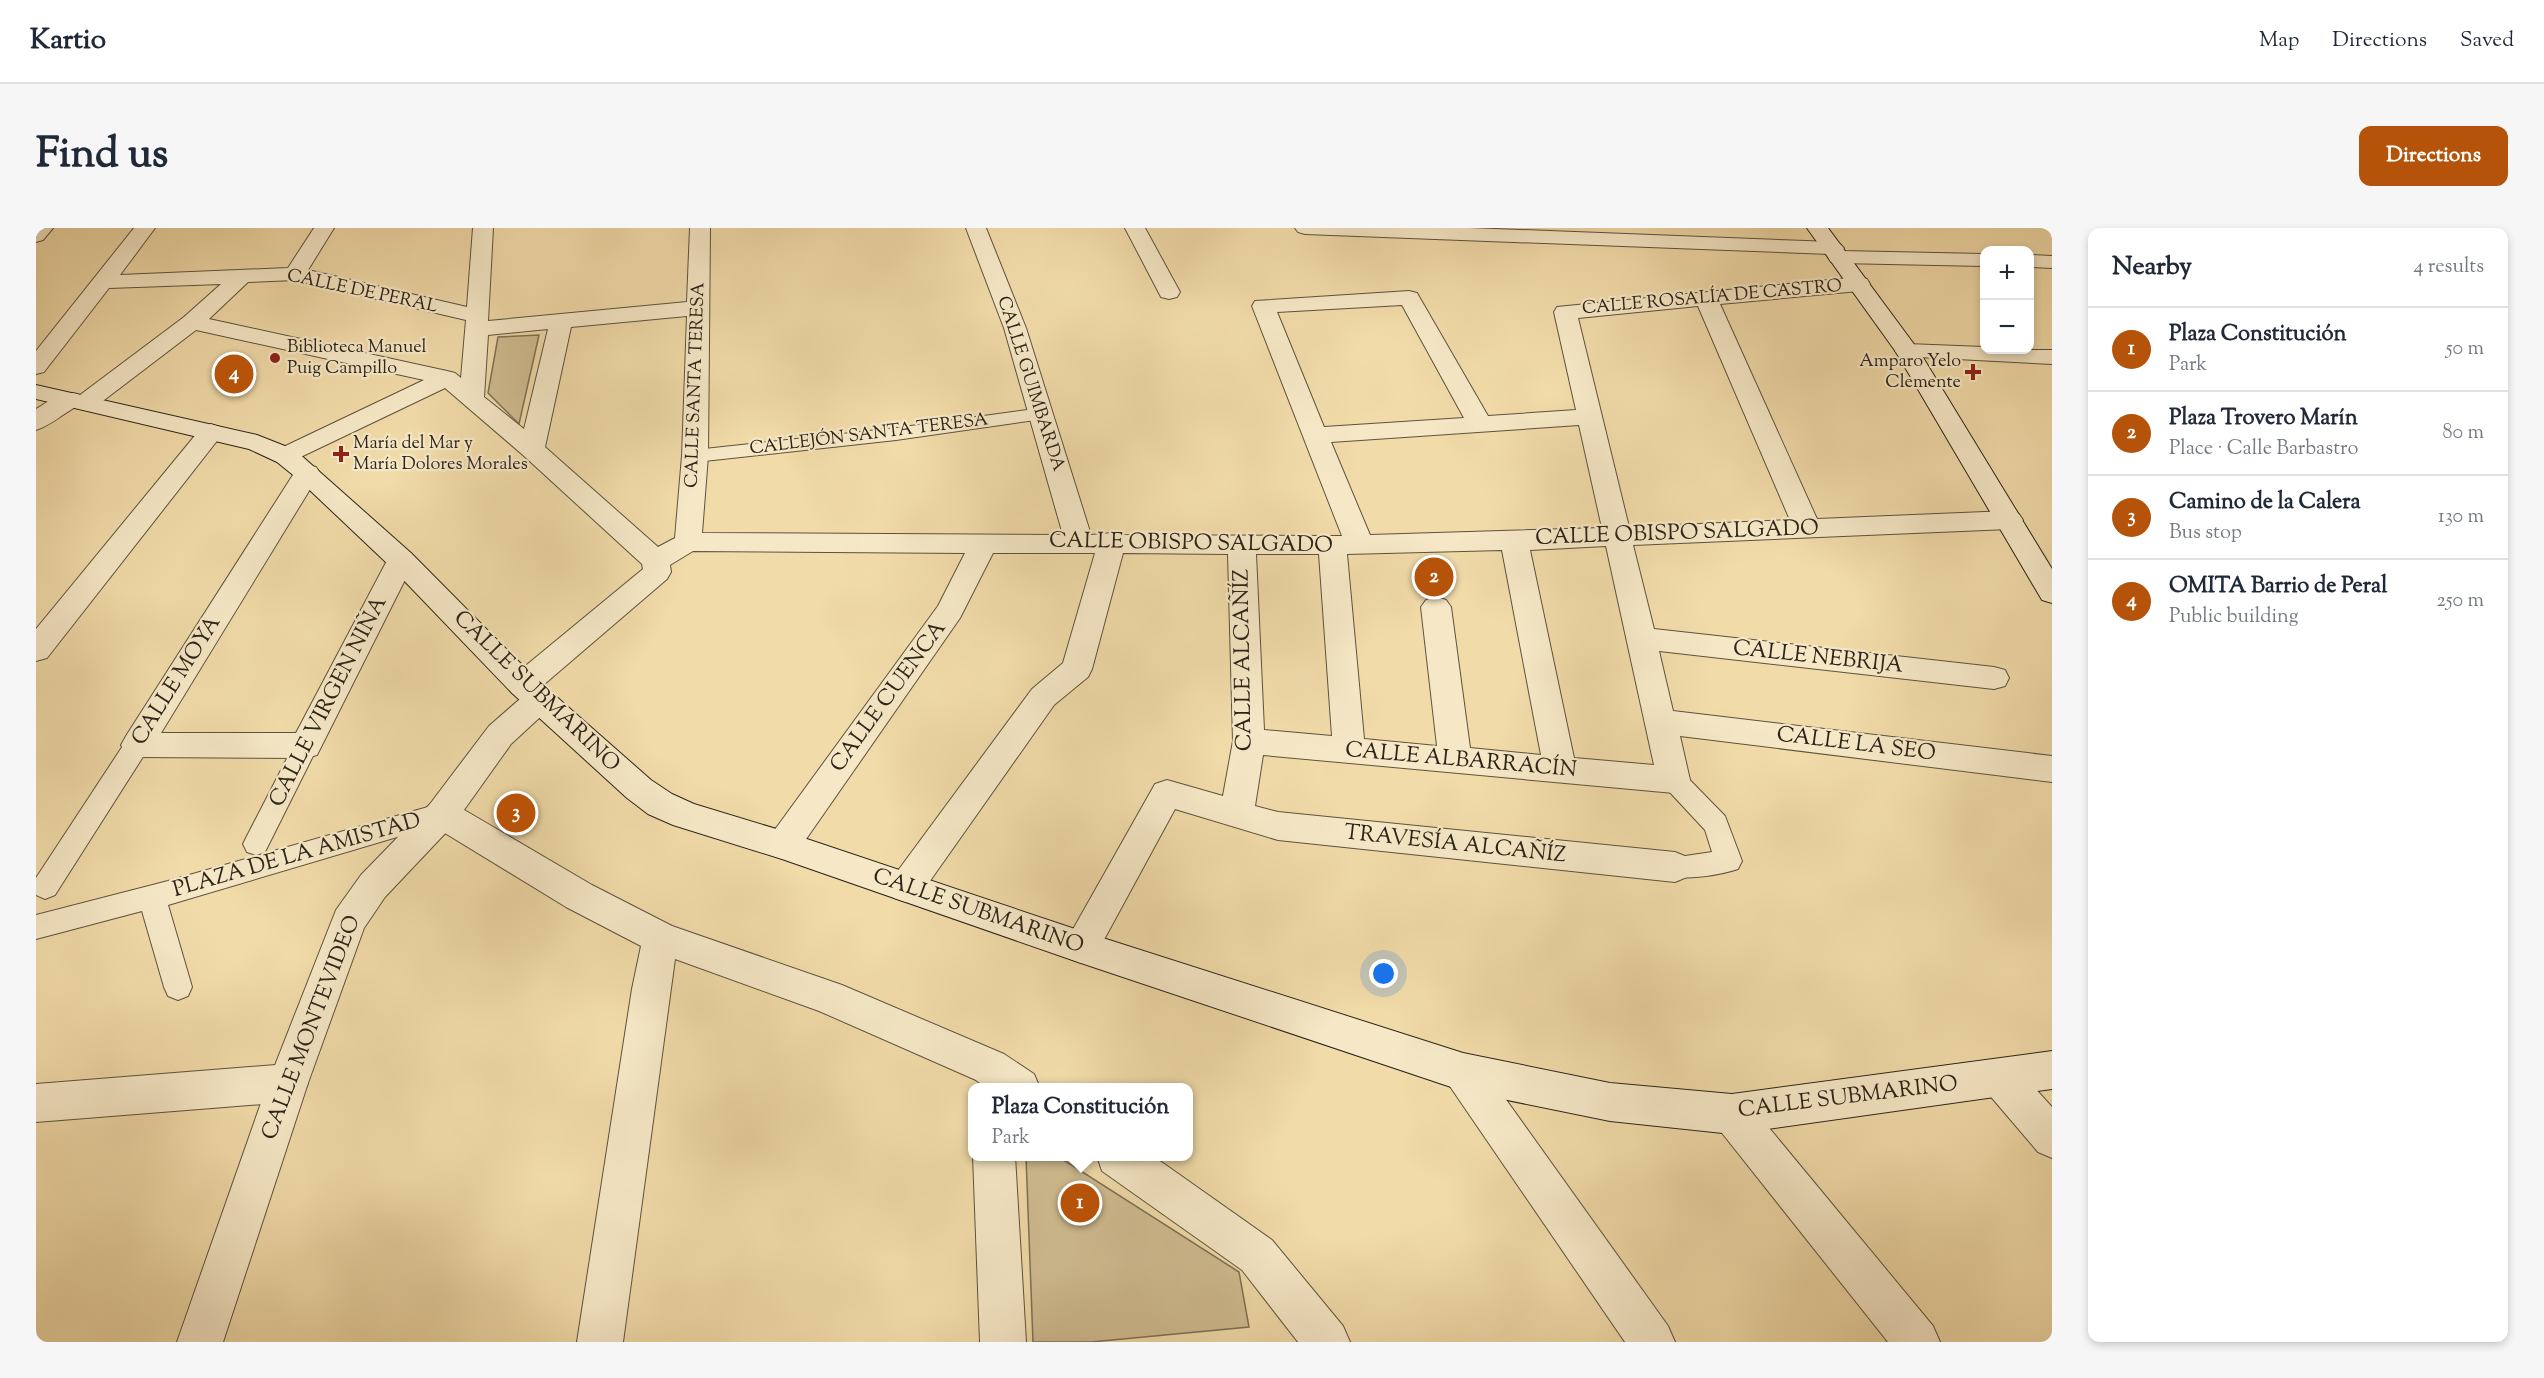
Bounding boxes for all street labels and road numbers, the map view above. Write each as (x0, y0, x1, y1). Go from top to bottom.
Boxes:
street label: CALLE DE PERAL (284, 263, 440, 321)
street label: CALLE ROSALÍA DE CASTRO (1581, 274, 1843, 322)
street label: CALLE SANTA TERESA (679, 281, 713, 488)
street label: CALLE GUIMBARDA (989, 293, 1071, 475)
street label: CALLEJÓN SANTA TERESA (748, 406, 990, 463)
street label: CALLE OBISPO SALGADO (1535, 513, 1819, 555)
street label: CALLE OBISPO SALGADO (1049, 526, 1333, 562)
street label: CALLE ALCAÑÍZ (1225, 569, 1262, 751)
street label: CALLE VIRGEN NIÑA (261, 590, 396, 813)
street label: CALLE SUBMARINO (445, 604, 627, 780)
street label: CALLE MOYA (124, 610, 230, 752)
street label: CALLE CUENCA (823, 615, 955, 779)
street label: CALLE NEBRIJA (1731, 633, 1905, 683)
street label: CALLE LA SEO (1775, 719, 1937, 771)
street label: CALLE ALBARRACÍN (1344, 734, 1578, 787)
street label: PLAZA DE LA AMISTAD (169, 805, 425, 907)
street label: TRAVESÍA ALCAÑÍZ (1342, 816, 1568, 873)
street label: CALLE SUBMARINO (868, 861, 1088, 963)
street label: CALLE MONTEVIDEO (254, 911, 370, 1145)
street label: CALLE SUBMARINO (1736, 1069, 1960, 1127)

